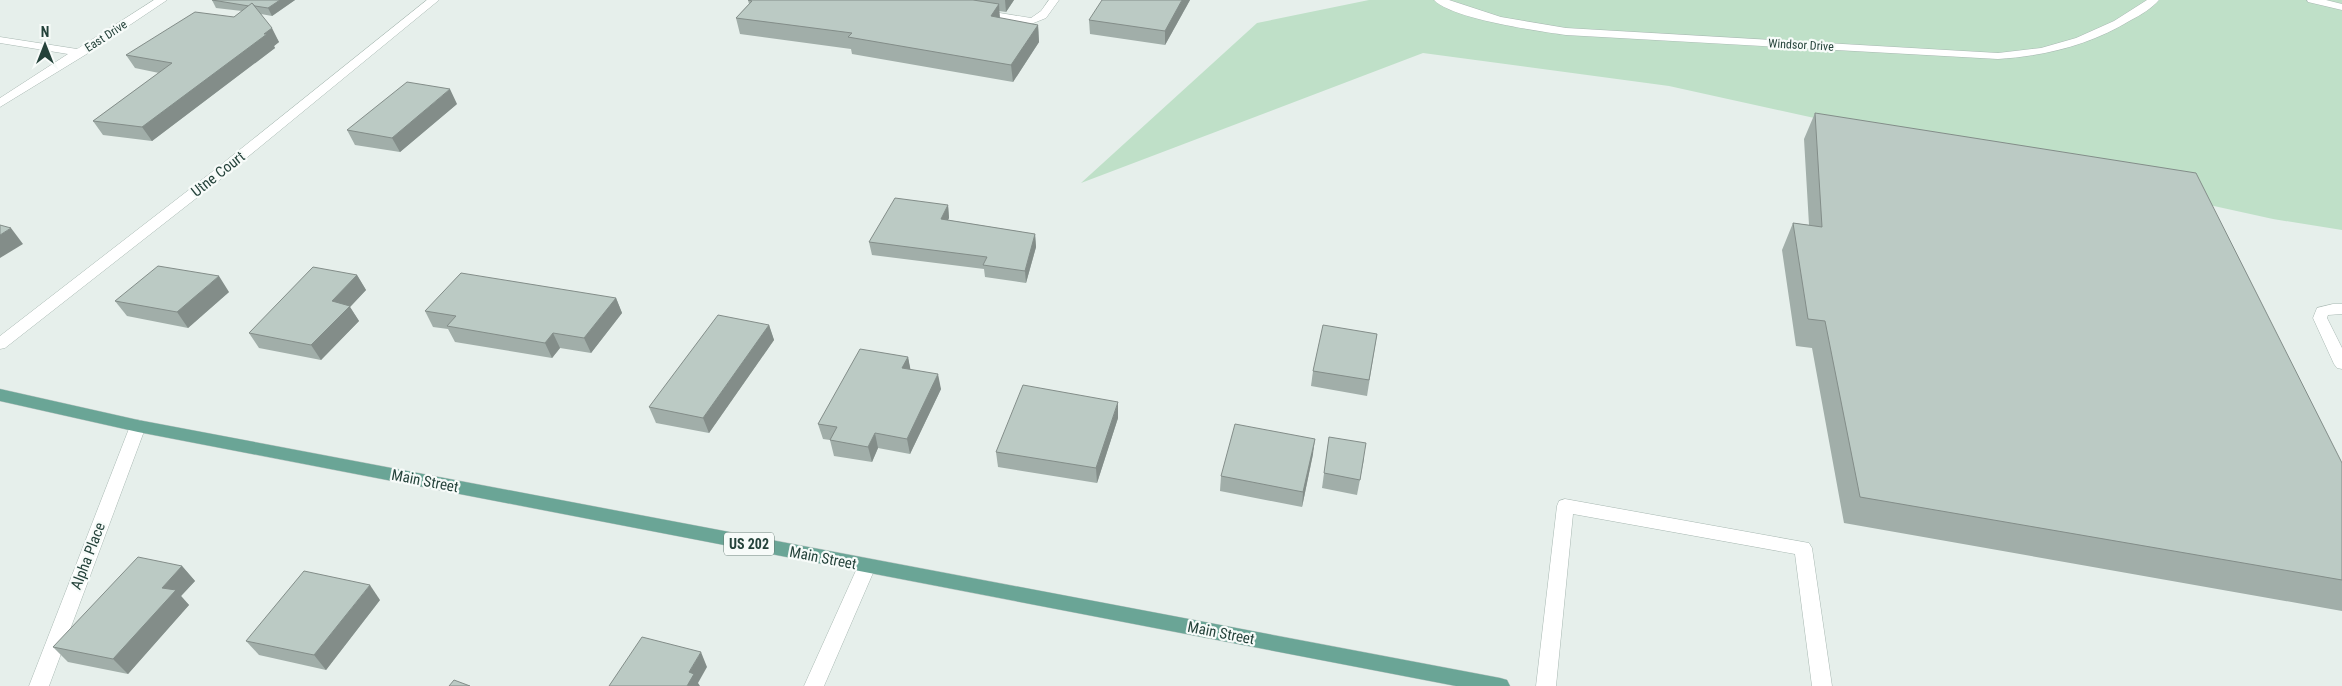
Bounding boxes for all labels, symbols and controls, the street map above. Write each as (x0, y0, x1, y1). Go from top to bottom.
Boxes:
street label: East Drive (82, 17, 130, 55)
north arrow (20, 20, 70, 70)
text: N (41, 24, 49, 40)
street label: Windsor Drive (1768, 36, 1834, 54)
street label: Utne Court (188, 147, 248, 201)
street label: Main Street (390, 466, 460, 496)
street label: Alpha Place (67, 520, 109, 592)
road number: US 202 (724, 532, 774, 556)
street label: Main Street (788, 543, 858, 573)
street label: Main Street (1186, 618, 1256, 648)

